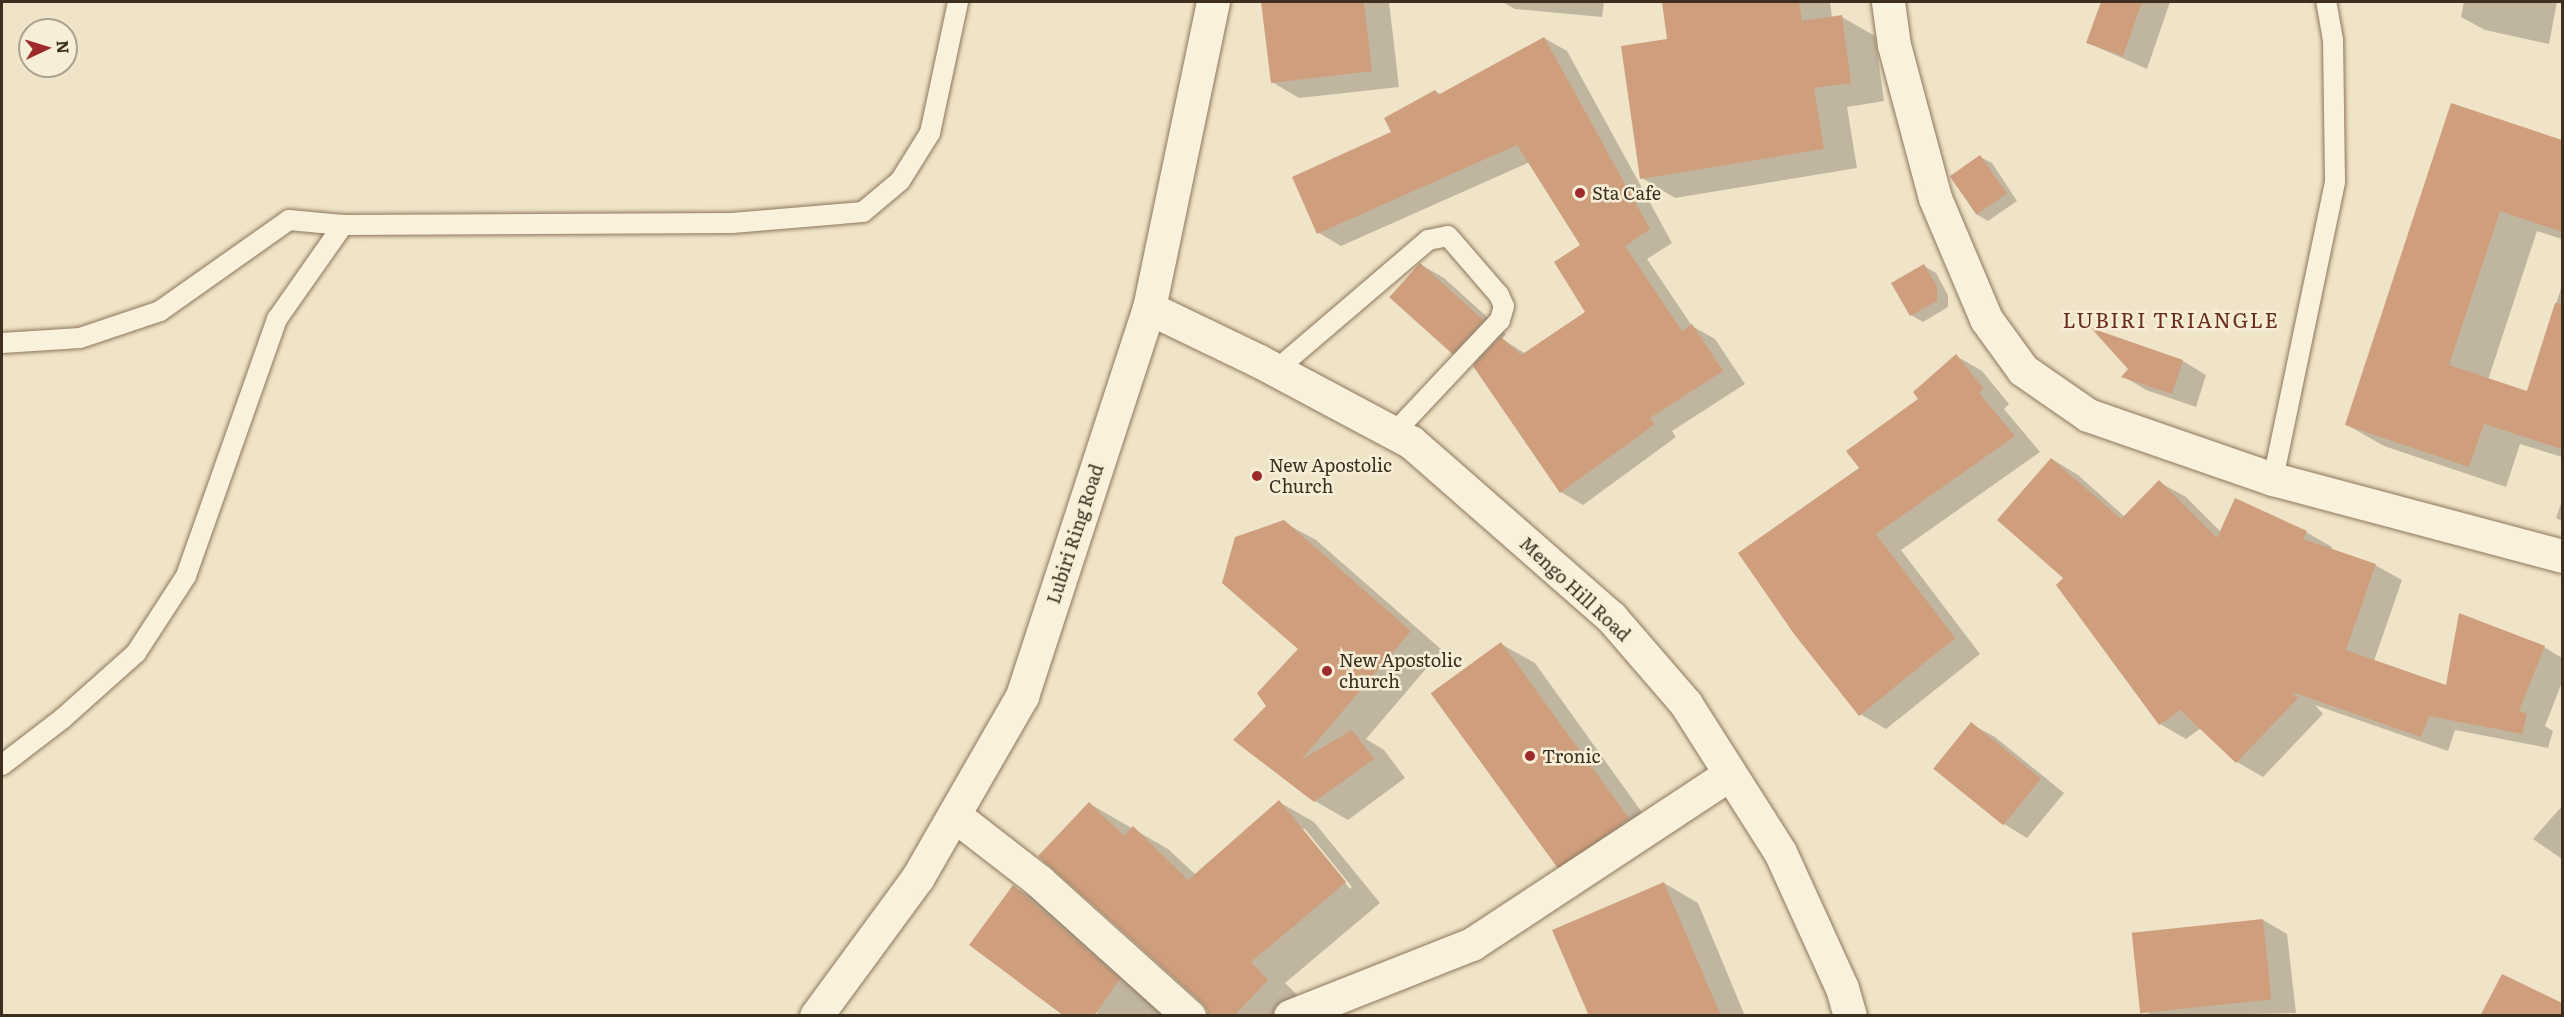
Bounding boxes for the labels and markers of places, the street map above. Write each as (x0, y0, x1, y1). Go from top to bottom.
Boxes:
place label: Sta Cafe (1592, 182, 1661, 204)
marker: Sta Cafe (1573, 186, 1587, 200)
place label: New Apostolic Church (1269, 455, 1392, 498)
marker: New Apostolic Church (1250, 469, 1264, 483)
place label: New Apostolic church (1339, 650, 1462, 692)
marker: New Apostolic church (1320, 664, 1334, 678)
place label: Tronic (1542, 745, 1600, 767)
marker: Tronic (1523, 749, 1537, 763)

